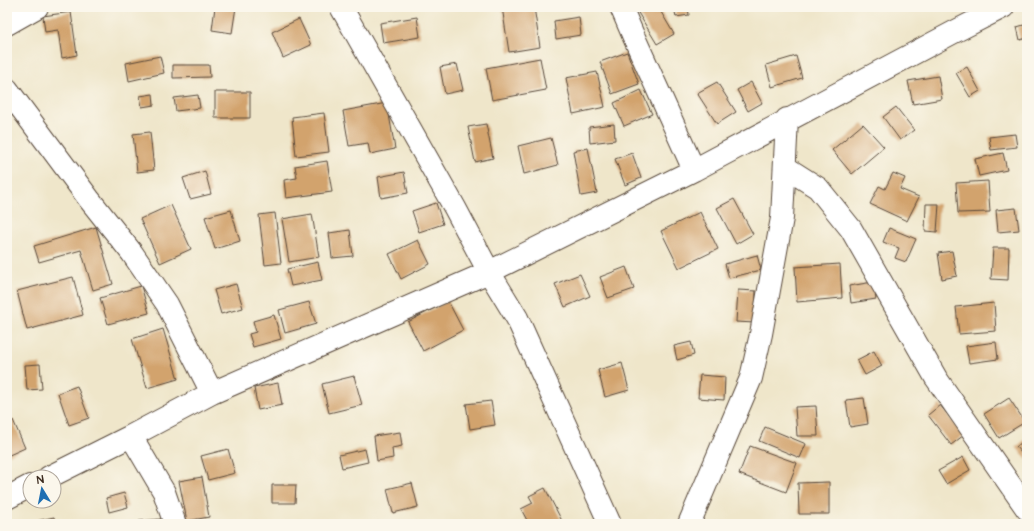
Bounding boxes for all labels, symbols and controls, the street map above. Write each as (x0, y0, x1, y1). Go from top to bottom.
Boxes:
north arrow (22, 469, 62, 509)
text: N (36, 472, 45, 488)

